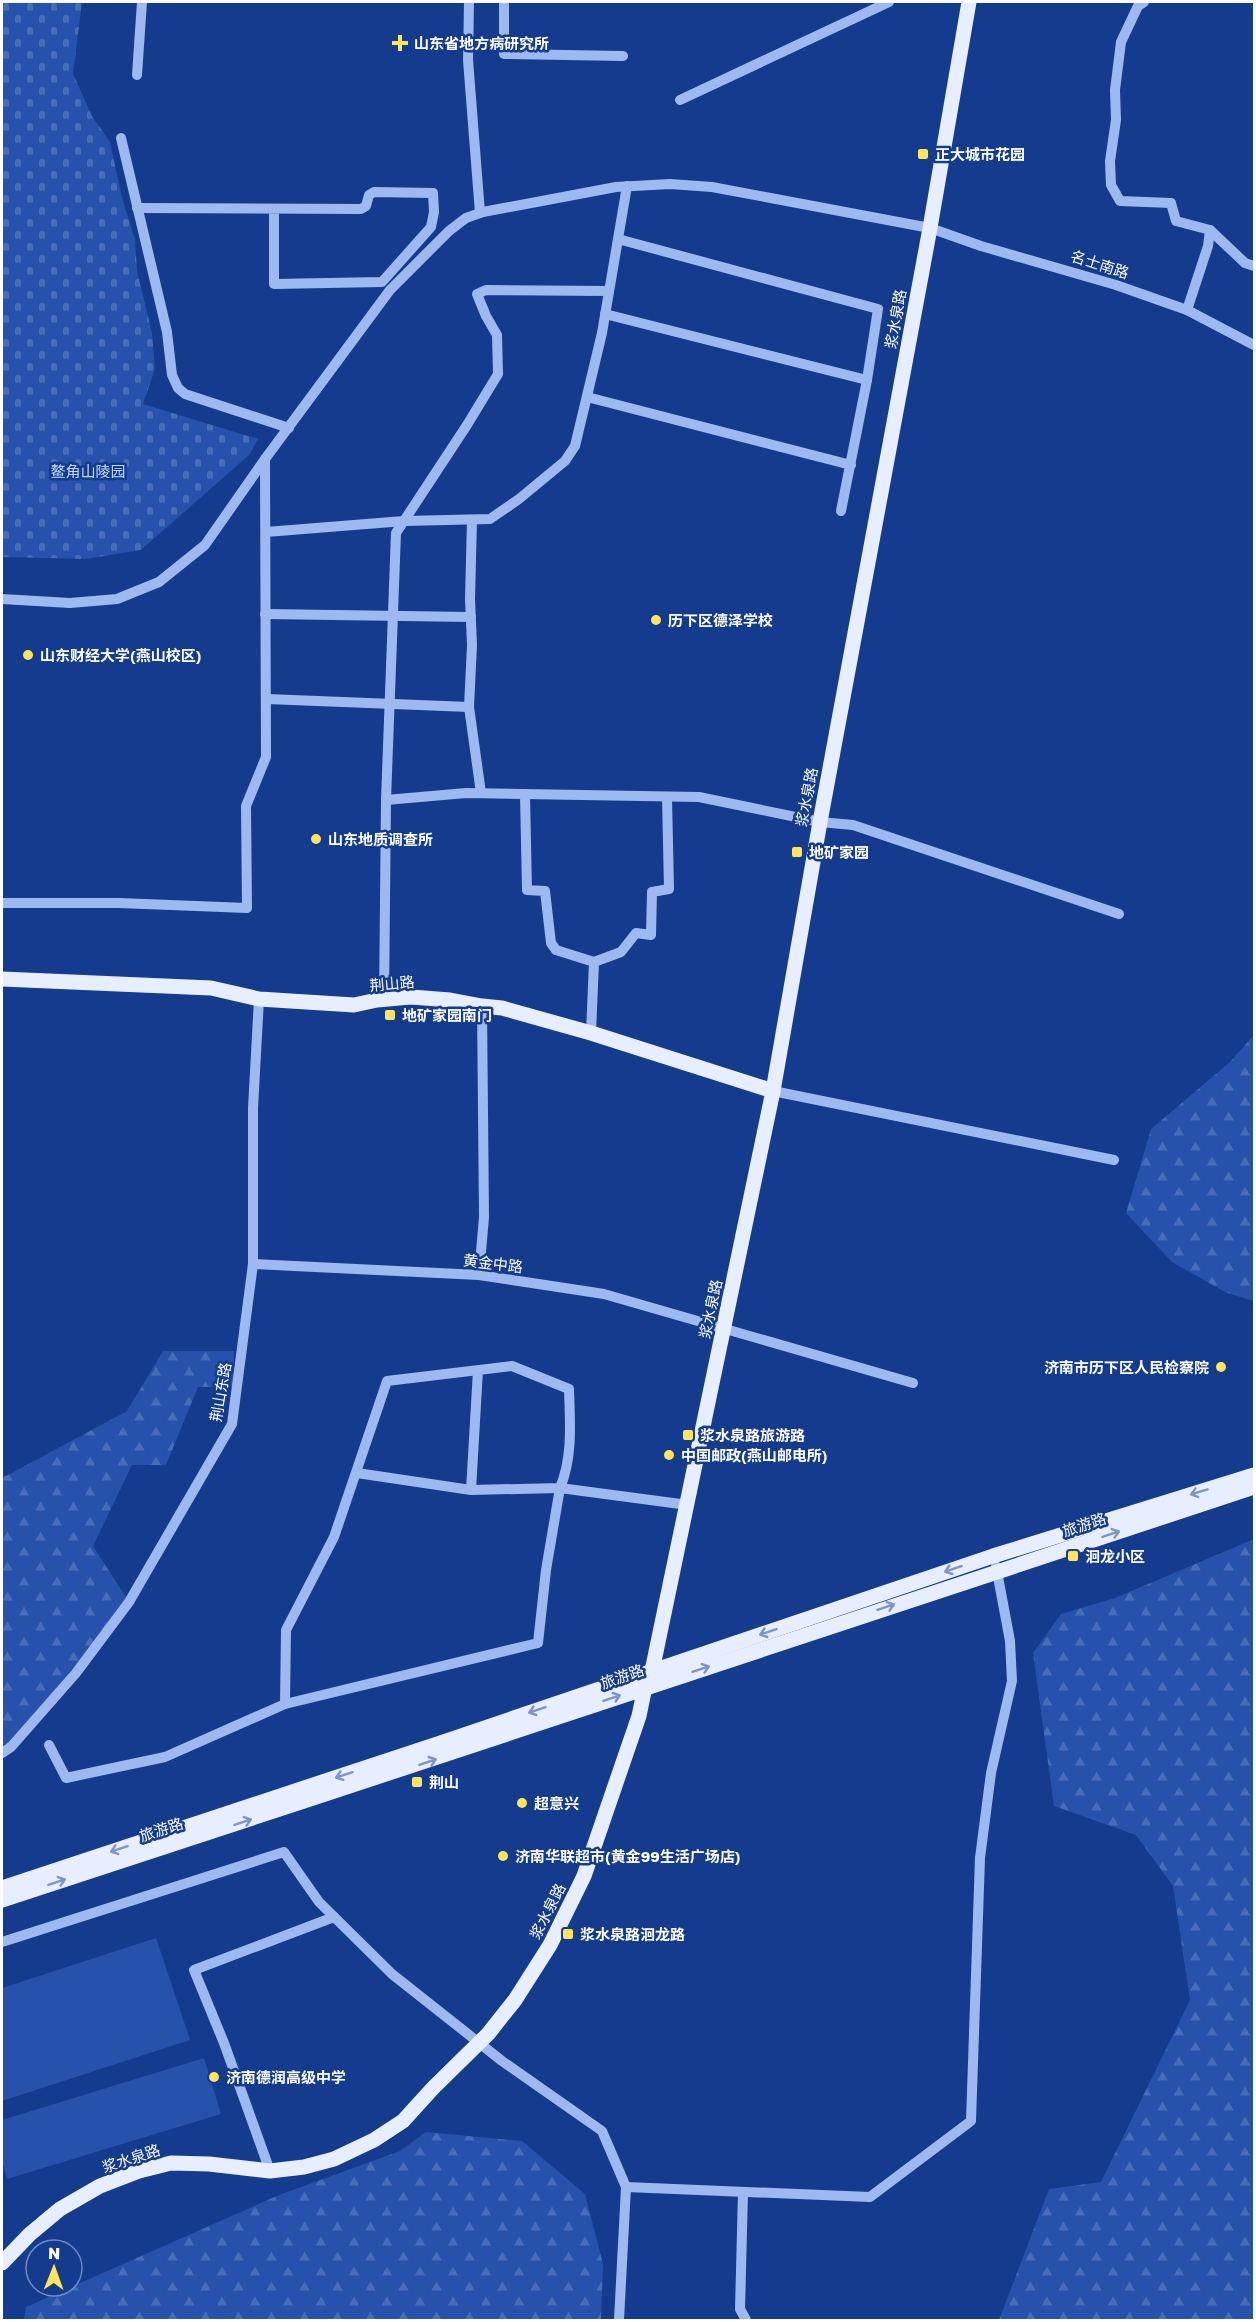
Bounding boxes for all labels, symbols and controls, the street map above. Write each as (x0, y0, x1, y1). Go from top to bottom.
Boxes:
marker: 山东省地方病研究所 (391, 34, 409, 52)
place label: 山东省地方病研究所 (414, 34, 549, 52)
place label: 正大城市花园 (935, 145, 1025, 163)
marker: 正大城市花园 (916, 147, 930, 161)
street label: 名士南路 (1069, 246, 1131, 282)
street label: 浆水泉路 (881, 288, 909, 350)
park label: 鳌角山陵园 (50, 462, 126, 480)
place label: 历下区德泽学校 (668, 611, 773, 629)
marker: 历下区德泽学校 (649, 613, 663, 627)
place label: 山东财经大学(燕山校区) (40, 646, 201, 664)
marker: 山东财经大学(燕山校区) (21, 648, 35, 662)
street label: 浆水泉路 (791, 766, 821, 828)
place label: 山东地质调查所 (328, 830, 433, 848)
marker: 山东地质调查所 (309, 832, 323, 846)
place label: 地矿家园 (809, 843, 869, 861)
marker: 地矿家园 (790, 845, 804, 859)
street label: 荆山路 (369, 972, 415, 994)
place label: 地矿家园南门 (402, 1006, 492, 1024)
marker: 地矿家园南门 (383, 1008, 397, 1022)
street label: 黄金中路 (462, 1250, 524, 1276)
street label: 浆水泉路 (695, 1278, 725, 1340)
place label: 济南市历下区人民检察院 (1044, 1358, 1209, 1376)
marker: 济南市历下区人民检察院 (1214, 1360, 1228, 1374)
street label: 荆山东路 (206, 1361, 234, 1423)
place label: 浆水泉路旅游路 (700, 1426, 805, 1444)
marker: 浆水泉路旅游路 (681, 1428, 695, 1442)
place label: 中国邮政(燕山邮电所) (681, 1446, 827, 1464)
marker: 中国邮政(燕山邮电所) (662, 1448, 676, 1462)
one-way arrow (1190, 1487, 1209, 1498)
street label: 旅游路 (1060, 1508, 1108, 1540)
one-way arrow (1101, 1527, 1120, 1538)
place label: 洄龙小区 (1085, 1547, 1145, 1565)
marker: 洄龙小区 (1066, 1549, 1080, 1563)
one-way arrow (944, 1565, 963, 1576)
one-way arrow (876, 1601, 895, 1612)
one-way arrow (759, 1627, 778, 1638)
street label: 旅游路 (598, 1660, 646, 1692)
one-way arrow (691, 1662, 710, 1673)
one-way arrow (603, 1692, 621, 1703)
one-way arrow (528, 1706, 547, 1717)
one-way arrow (418, 1755, 437, 1766)
one-way arrow (335, 1770, 354, 1781)
place label: 荆山 (429, 1773, 459, 1791)
marker: 荆山 (410, 1775, 424, 1789)
place label: 超意兴 (534, 1794, 579, 1812)
marker: 超意兴 (515, 1796, 529, 1810)
street label: 旅游路 (137, 1813, 185, 1845)
one-way arrow (233, 1816, 252, 1827)
one-way arrow (110, 1844, 129, 1855)
place label: 济南华联超市(黄金99生活广场店) (515, 1847, 740, 1865)
marker: 济南华联超市(黄金99生活广场店) (496, 1849, 510, 1863)
one-way arrow (47, 1876, 66, 1887)
street label: 浆水泉路 (525, 1880, 569, 1942)
place label: 浆水泉路洄龙路 (580, 1925, 685, 1943)
marker: 浆水泉路洄龙路 (561, 1927, 575, 1941)
place label: 济南德润高级中学 (226, 2068, 346, 2086)
marker: 济南德润高级中学 (207, 2070, 221, 2084)
street label: 浆水泉路 (100, 2140, 162, 2176)
north arrow (24, 2238, 84, 2298)
text: N (48, 2243, 61, 2263)

